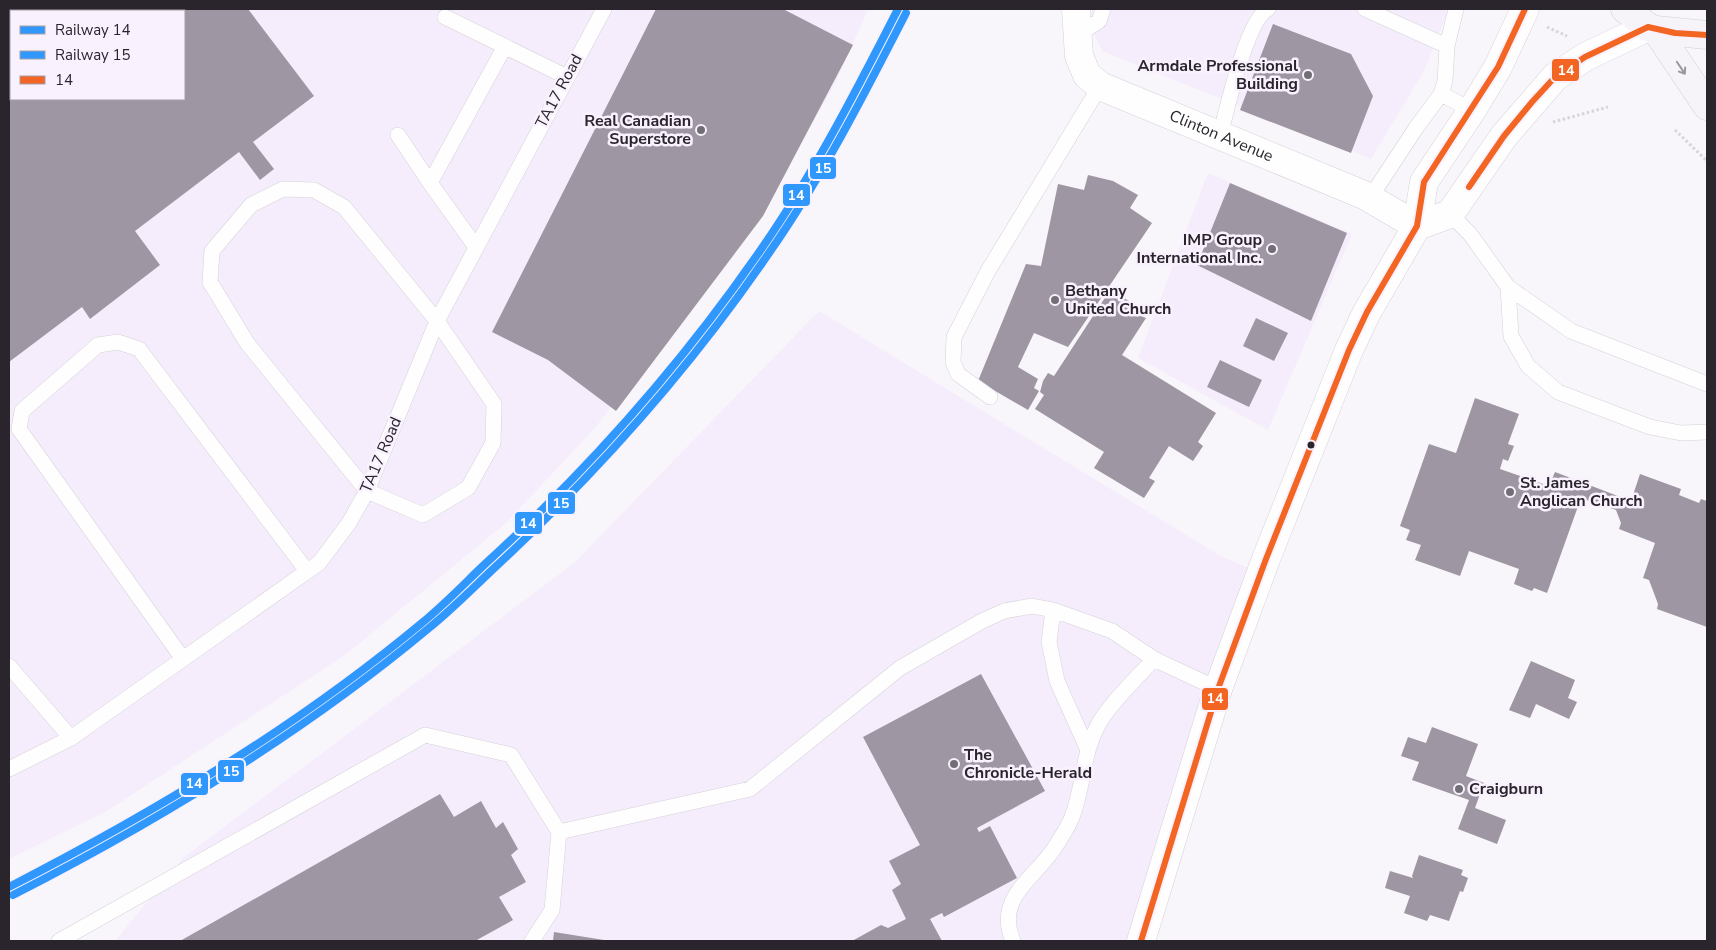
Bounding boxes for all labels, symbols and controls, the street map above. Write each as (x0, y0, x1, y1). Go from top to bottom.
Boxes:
legend (10, 10, 185, 100)
text: Railway 14 (55, 20, 131, 40)
text: Railway 15 (55, 45, 131, 65)
street label: TA17 Road (530, 50, 588, 132)
place label: Armdale Professional Building (1137, 55, 1298, 95)
line badge: 14 (1551, 58, 1580, 82)
text: 14 (1558, 61, 1575, 80)
one-way arrow (1676, 61, 1687, 75)
marker: Armdale Professional Building (1302, 69, 1314, 81)
text: 14 (55, 70, 73, 90)
street label: Clinton Avenue (1166, 105, 1277, 167)
place label: Real Canadian Superstore (584, 110, 691, 150)
marker: Real Canadian Superstore (695, 124, 707, 136)
line badge: 15 (809, 156, 837, 180)
text: 15 (815, 159, 831, 178)
line badge: 14 (782, 183, 811, 207)
text: 14 (788, 186, 805, 205)
place label: IMP Group International Inc. (1137, 229, 1262, 269)
marker: IMP Group International Inc. (1266, 243, 1278, 255)
place label: Bethany United Church (1065, 280, 1171, 320)
marker: Bethany United Church (1049, 294, 1061, 306)
street label: TA17 Road (355, 414, 407, 496)
unlabelled marker (1306, 440, 1316, 450)
place label: St. James Anglican Church (1520, 472, 1643, 512)
marker: St. James Anglican Church (1504, 486, 1516, 498)
line badge: 15 (547, 491, 576, 515)
text: 15 (553, 494, 569, 513)
line badge: 14 (514, 511, 543, 535)
text: 14 (520, 514, 537, 533)
line badge: 14 (1201, 687, 1229, 711)
text: 14 (1207, 689, 1224, 708)
place label: The Chronicle-Herald (964, 744, 1092, 784)
marker: The Chronicle-Herald (948, 758, 960, 770)
line badge: 15 (217, 759, 245, 783)
text: 15 (223, 762, 239, 781)
line badge: 14 (180, 772, 209, 796)
text: 14 (186, 774, 203, 793)
place label: Craigburn (1469, 778, 1543, 800)
marker: Craigburn (1453, 783, 1465, 795)

